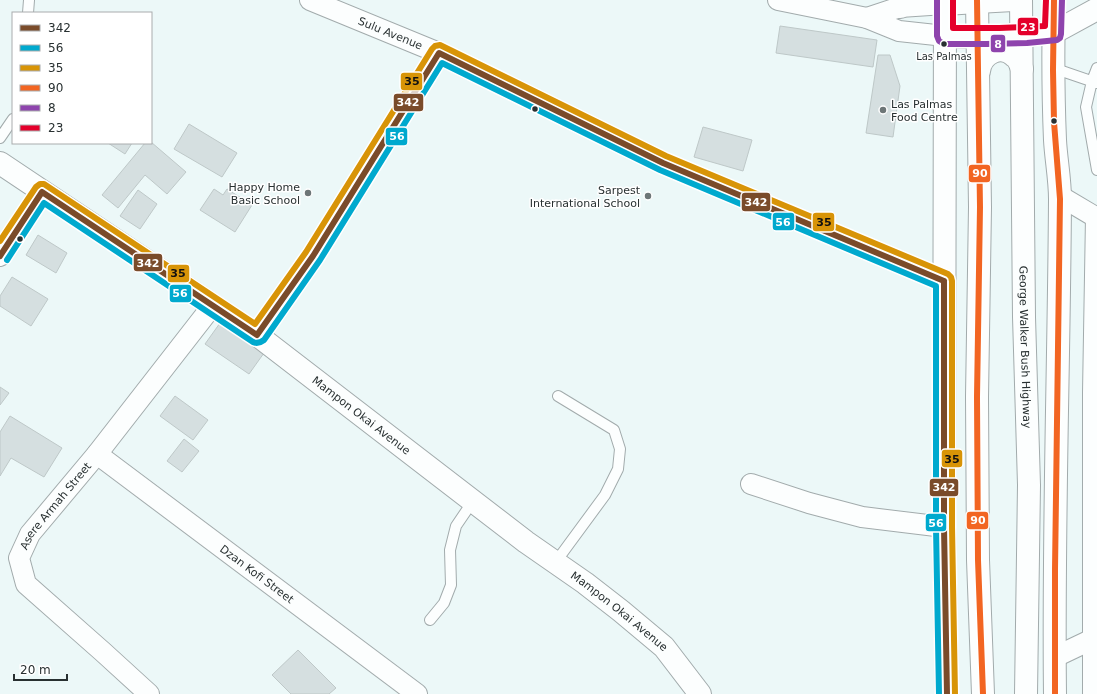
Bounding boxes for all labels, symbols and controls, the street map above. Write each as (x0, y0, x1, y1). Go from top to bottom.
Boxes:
legend (12, 12, 152, 144)
street label: Sulu Avenue (356, 15, 425, 53)
line badge: 23 (1017, 17, 1039, 36)
text: 342 (48, 21, 71, 35)
text: 23 (1020, 21, 1036, 34)
line badge: 8 (990, 34, 1006, 53)
text: 8 (994, 38, 1002, 51)
marker: Las Palmas (939, 39, 949, 49)
text: 56 (48, 41, 63, 55)
place label: Las Palmas (916, 51, 972, 62)
text: 35 (48, 61, 63, 75)
line badge: 35 (400, 72, 423, 91)
text: 35 (404, 75, 420, 88)
text: 90 (48, 81, 63, 95)
line badge: 342 (393, 93, 424, 112)
text: 342 (397, 96, 419, 109)
place label: Las Palmas Food Centre (891, 98, 958, 124)
text: 8 (48, 101, 56, 115)
unlabelled marker (530, 104, 540, 114)
marker: Las Palmas Food Centre (878, 105, 888, 115)
unlabelled marker (1049, 116, 1059, 126)
text: 23 (48, 121, 63, 135)
line badge: 56 (385, 127, 408, 146)
text: 56 (389, 130, 405, 143)
line badge: 90 (968, 164, 991, 183)
text: 90 (972, 167, 988, 180)
place label: Happy Home Basic School (229, 181, 300, 207)
place label: Sarpest International School (530, 184, 641, 210)
marker: Happy Home Basic School (303, 188, 313, 198)
marker: Sarpest International School (643, 191, 653, 201)
line badge: 342 (741, 192, 771, 212)
text: 342 (745, 196, 767, 209)
line badge: 56 (772, 212, 795, 231)
line badge: 35 (812, 212, 835, 232)
text: 56 (775, 216, 791, 229)
text: 35 (816, 216, 832, 229)
unlabelled marker (15, 234, 25, 244)
line badge: 342 (133, 253, 163, 272)
text: 342 (137, 257, 159, 270)
line badge: 35 (167, 264, 190, 283)
street label: George Walker Bush Highway (1017, 266, 1033, 429)
text: 35 (170, 267, 186, 280)
line badge: 56 (169, 284, 192, 303)
text: 56 (172, 287, 188, 300)
street label: Mampon Okai Avenue (309, 374, 413, 458)
line badge: 35 (941, 449, 963, 468)
text: 35 (944, 453, 960, 466)
street label: Asere Armah Street (18, 459, 95, 552)
line badge: 342 (929, 478, 959, 497)
text: 342 (933, 481, 955, 494)
line badge: 90 (966, 511, 989, 530)
line badge: 56 (925, 513, 947, 532)
text: 90 (970, 514, 986, 527)
text: 56 (928, 517, 944, 530)
street label: Dzan Kofi Street (217, 543, 297, 607)
street label: Mampon Okai Avenue (568, 569, 670, 654)
scale bar (14, 656, 67, 682)
text: 20 m (20, 663, 51, 677)

